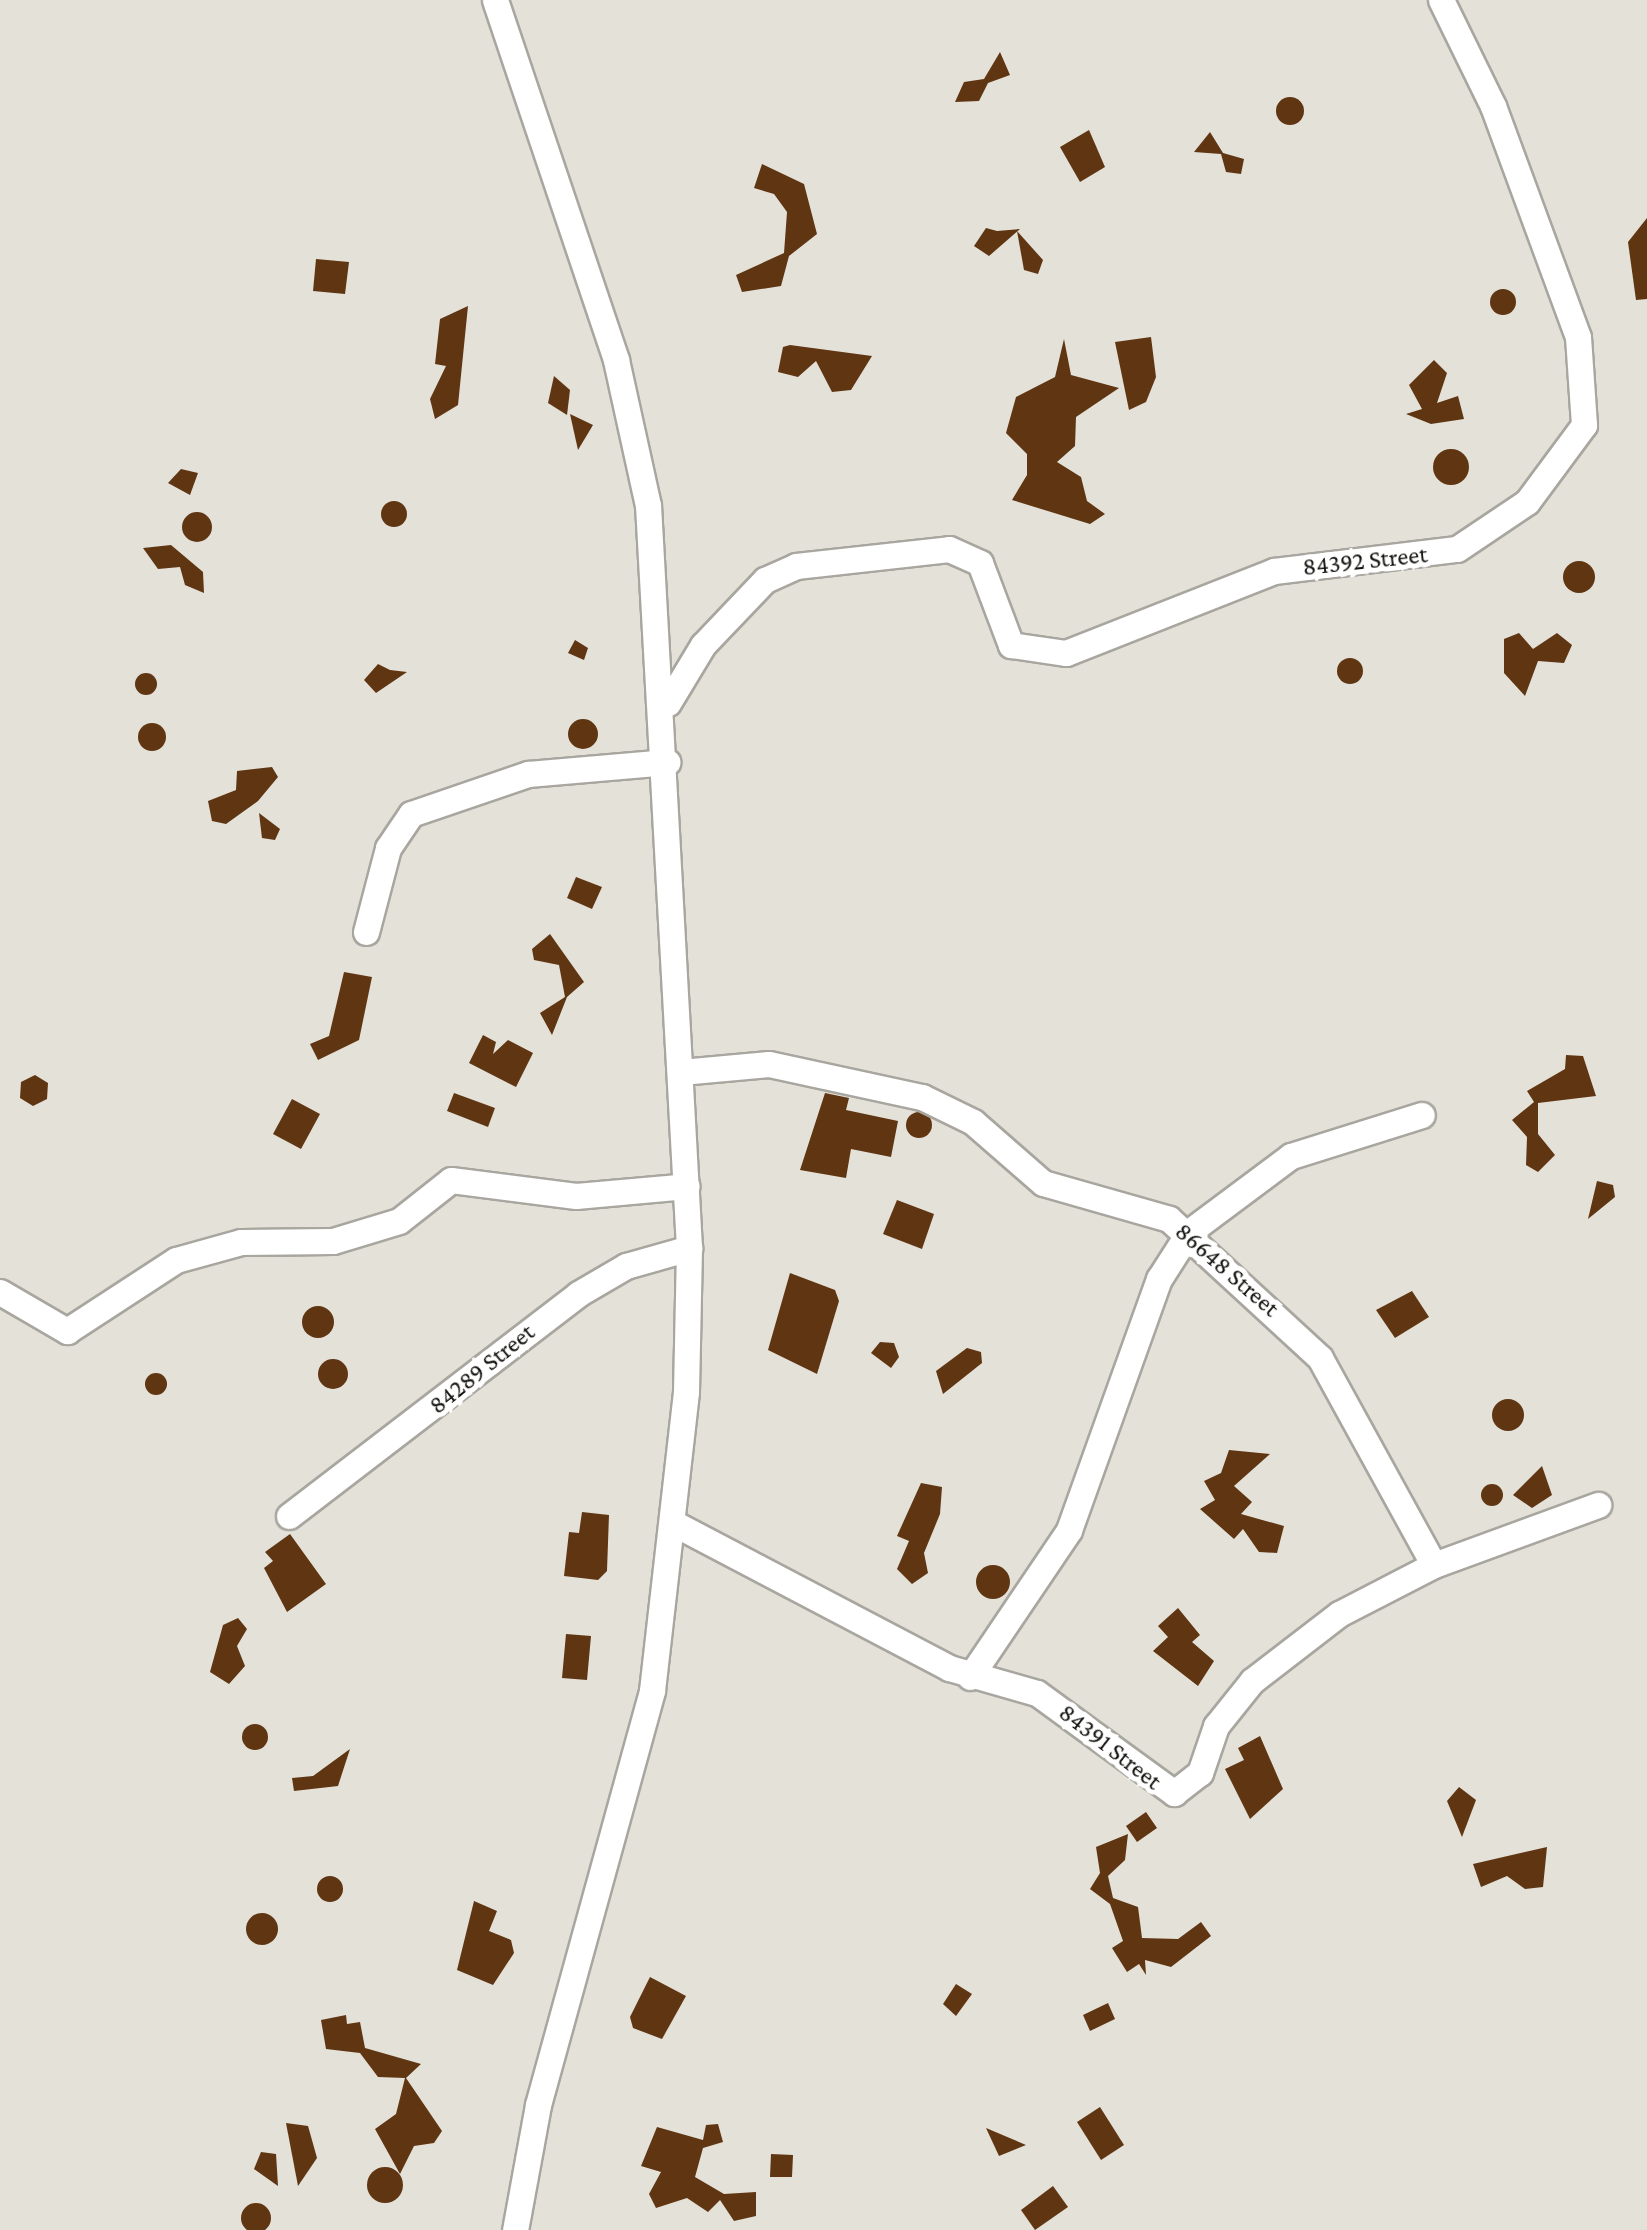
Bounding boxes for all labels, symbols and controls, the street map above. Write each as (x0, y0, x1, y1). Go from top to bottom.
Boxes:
street label: 84392 Street (1301, 540, 1429, 582)
street label: 86648 Street (1169, 1217, 1285, 1323)
street label: 84289 Street (423, 1317, 541, 1421)
street label: 84391 Street (1053, 1698, 1167, 1796)

